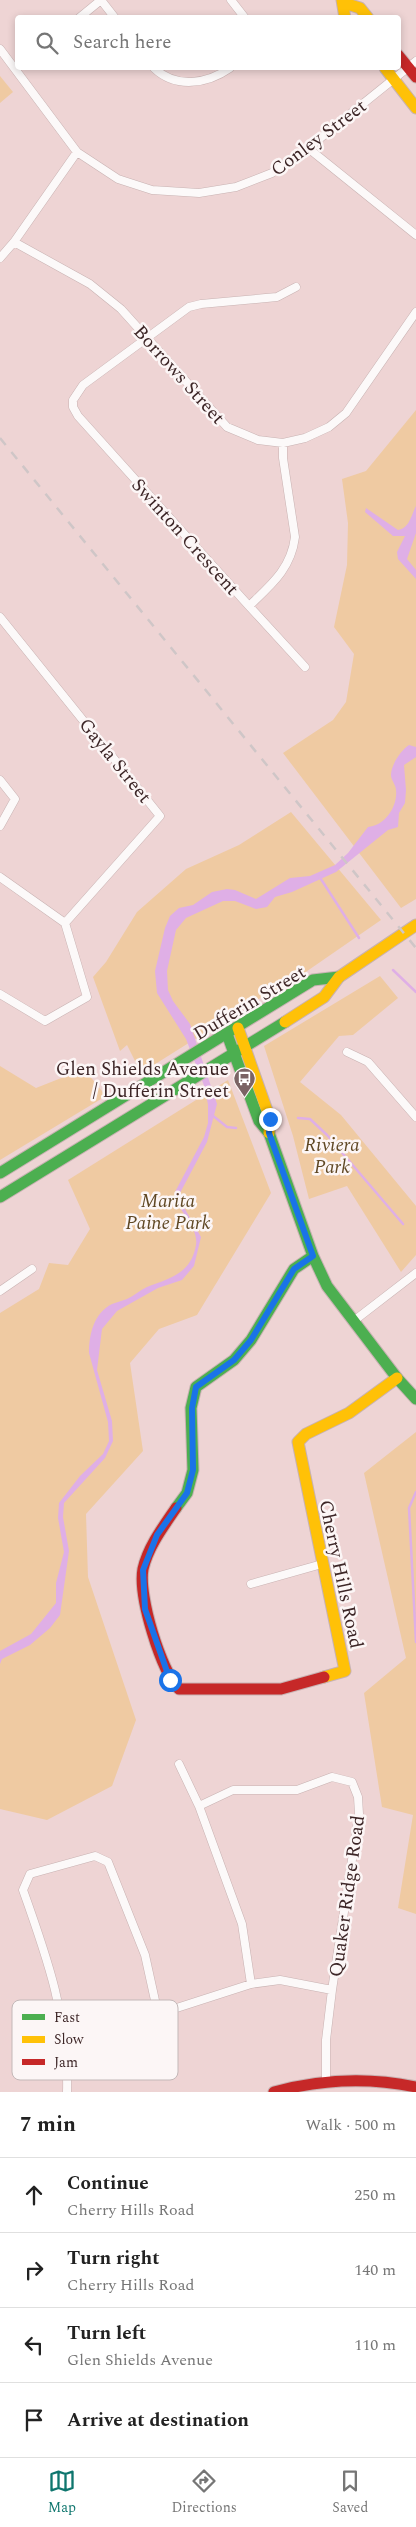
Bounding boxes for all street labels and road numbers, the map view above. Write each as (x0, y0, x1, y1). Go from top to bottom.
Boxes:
street label: Conley Street (265, 92, 373, 184)
street label: Borrows Street (126, 319, 232, 432)
street label: Swinton Crescent (124, 472, 246, 602)
street label: Gayla Street (71, 712, 158, 810)
street label: Dufferin Street (188, 958, 312, 1048)
street label: Cherry Hills Road (311, 1497, 370, 1651)
street label: Quaker Ridge Road (322, 1813, 373, 1979)

